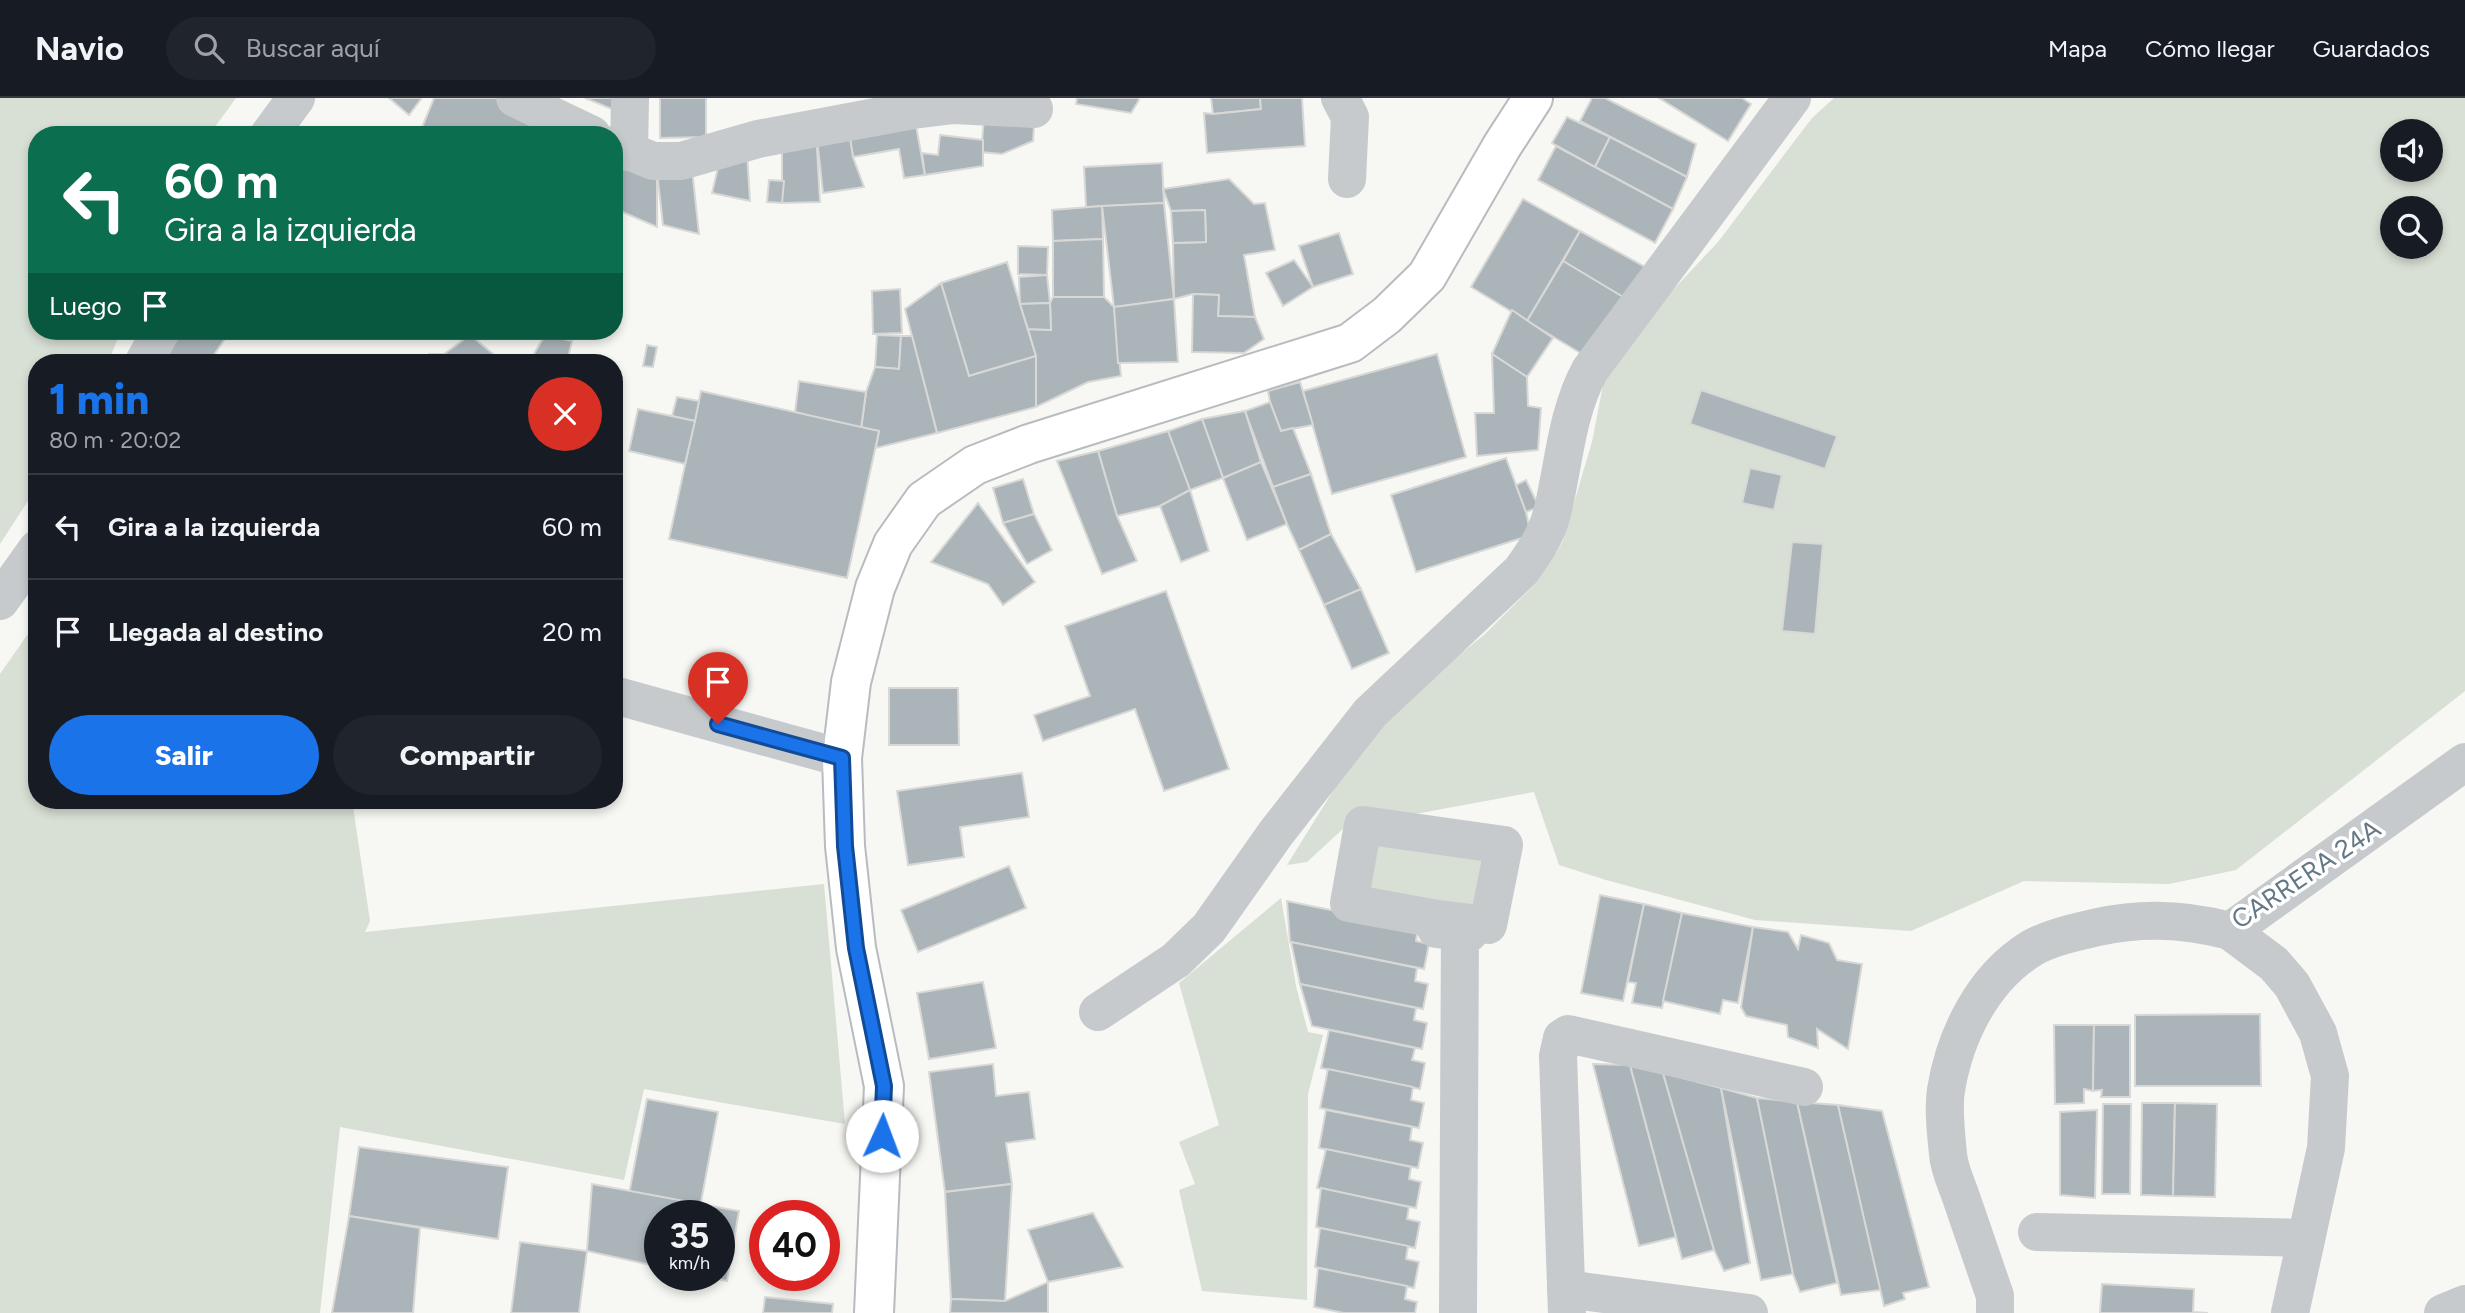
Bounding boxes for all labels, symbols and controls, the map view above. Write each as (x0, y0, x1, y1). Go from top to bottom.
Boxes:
search box (166, 17, 656, 80)
text: Navio (35, 29, 124, 68)
icon: search (190, 29, 228, 67)
text: Buscar aquí (246, 32, 380, 64)
text: Mapa (2048, 34, 2107, 63)
text: Cómo llegar (2145, 34, 2275, 63)
text: Guardados (2313, 34, 2430, 63)
map controls (2380, 119, 2443, 259)
button: sound (2380, 119, 2443, 182)
text: 60 m (164, 151, 279, 210)
icon: left (49, 154, 140, 245)
button: search (2380, 196, 2443, 259)
text: Gira a la izquierda (164, 211, 417, 249)
icon: arrive (136, 287, 174, 325)
text: Luego (49, 290, 122, 322)
text: 1 min (49, 374, 149, 425)
button: close (528, 377, 602, 451)
text: 80 m · 20:02 (49, 426, 181, 454)
icon: left (49, 508, 87, 546)
text: Gira a la izquierda (108, 511, 320, 543)
text: 60 m (542, 511, 602, 543)
icon: arrive (49, 613, 87, 651)
text: Llegada al destino (108, 616, 323, 648)
text: 20 m (542, 616, 602, 648)
pin (688, 652, 748, 724)
icon: arrive (699, 663, 737, 701)
button: Salir (49, 715, 319, 795)
button: Compartir (333, 715, 602, 795)
street label: CARRERA 24A (2225, 812, 2387, 936)
position arrow (845, 1099, 919, 1173)
speed limit sign: 40 (749, 1200, 840, 1291)
text: 35 (670, 1215, 709, 1257)
text: km/h (669, 1252, 710, 1274)

